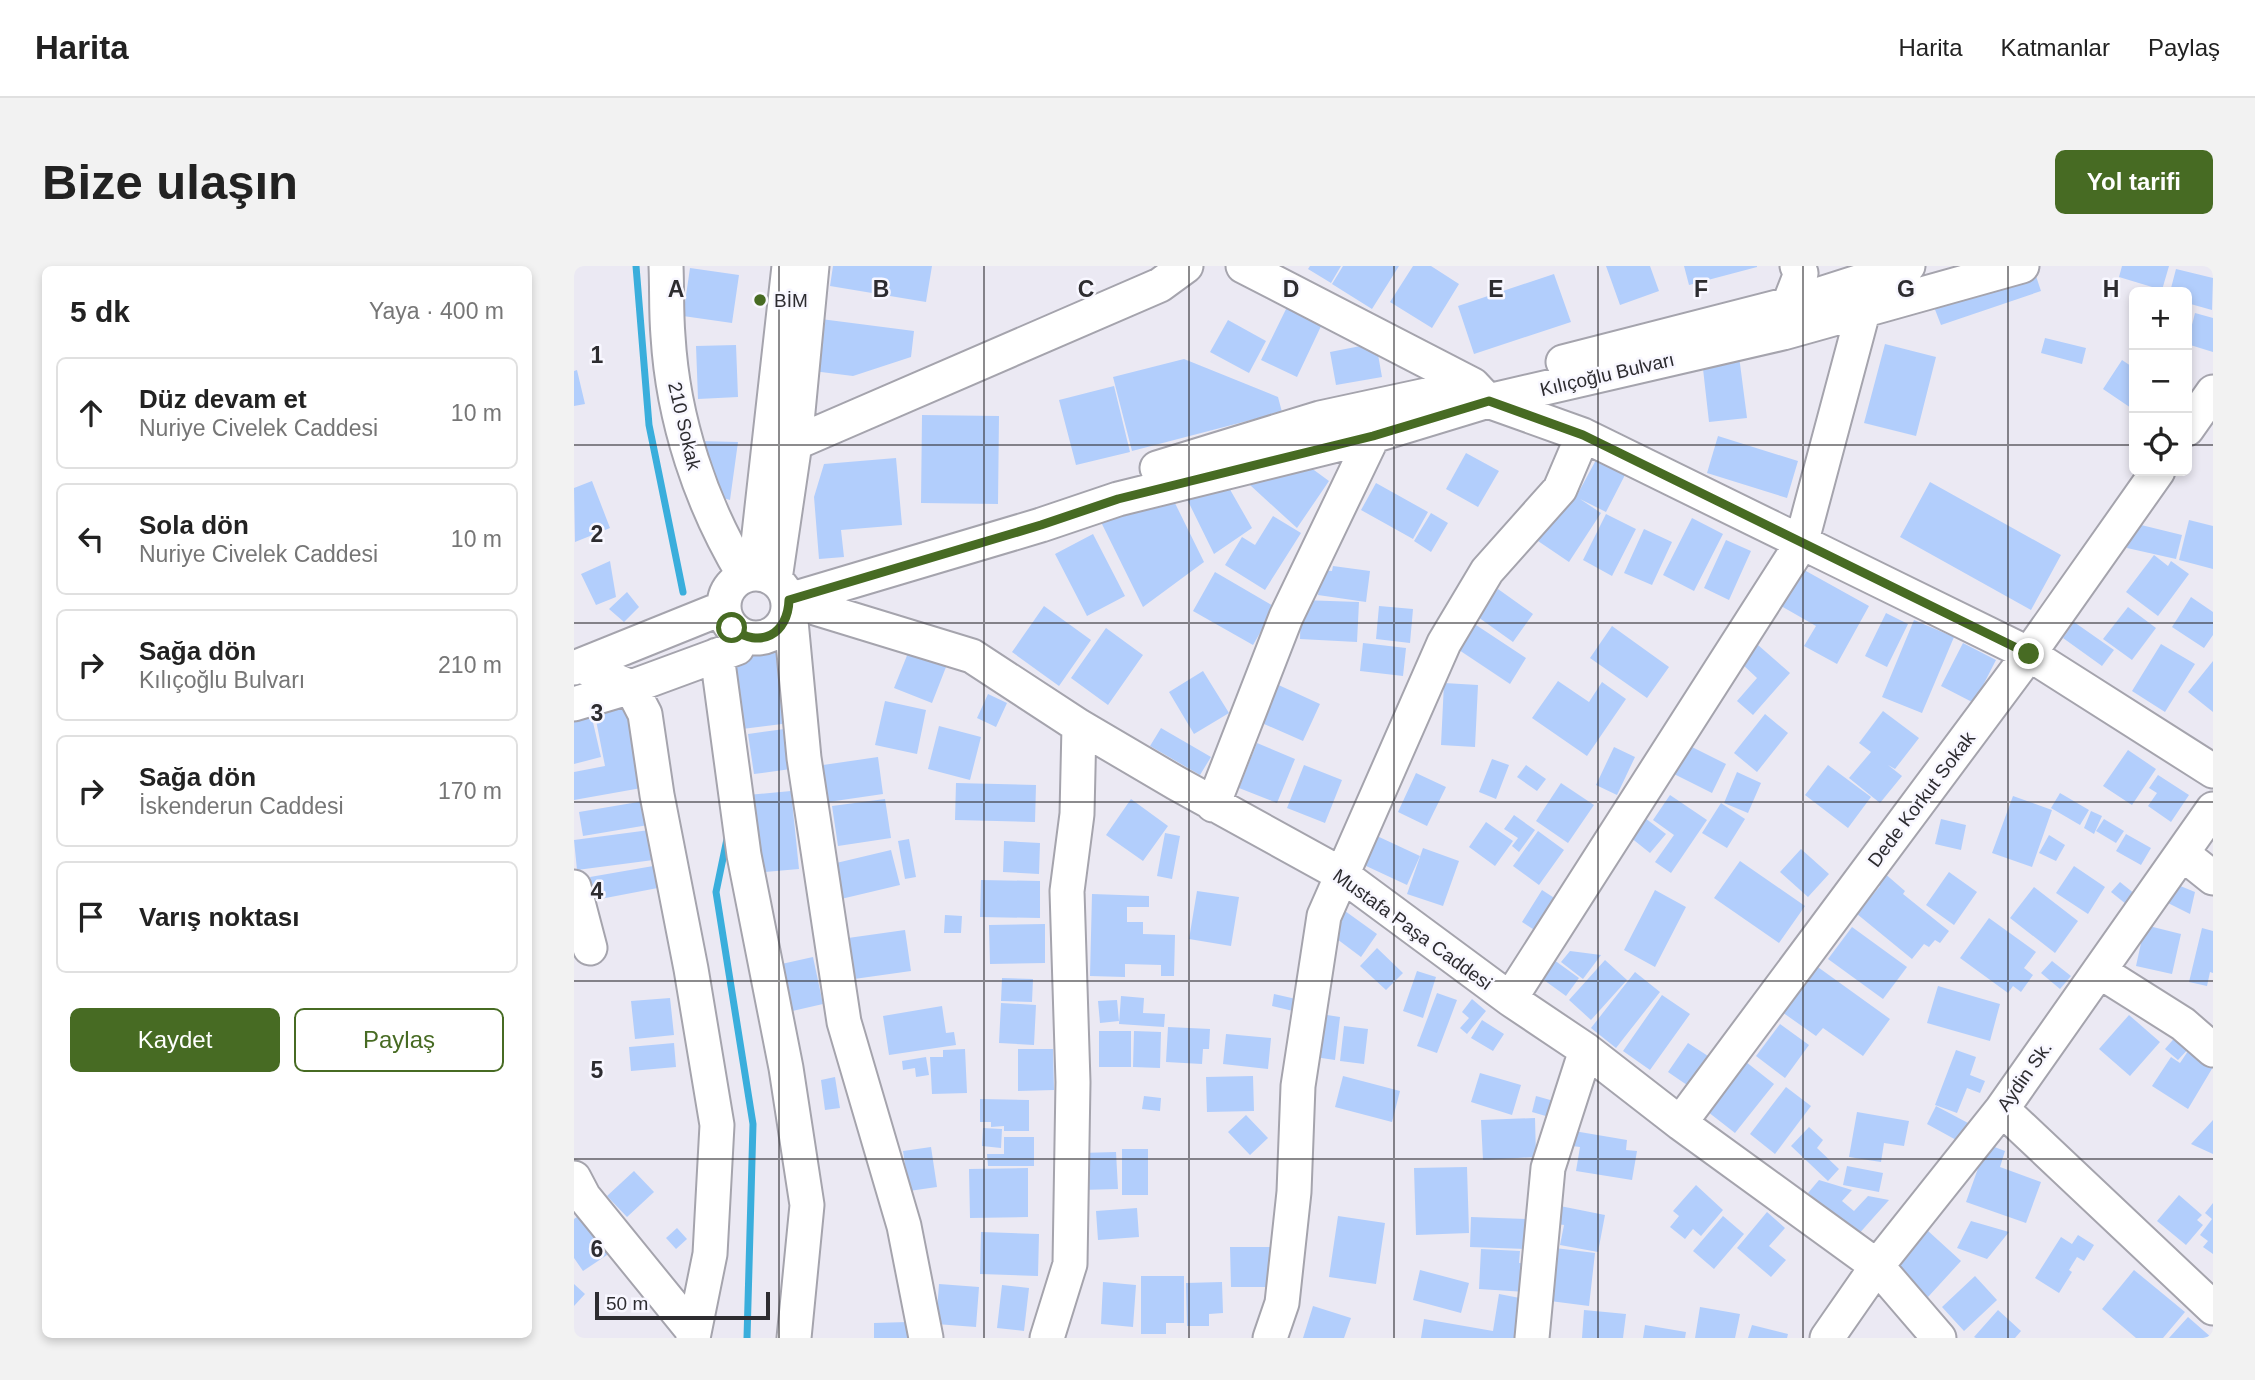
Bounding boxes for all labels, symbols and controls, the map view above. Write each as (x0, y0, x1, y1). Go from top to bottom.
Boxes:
text: Harita (35, 29, 129, 66)
text: Harita (1899, 34, 1963, 61)
text: Katmanlar (2001, 34, 2110, 61)
text: Paylaş (2148, 34, 2220, 61)
button: Yol tarifi (2055, 150, 2213, 214)
text: Bize ulaşın (42, 155, 298, 209)
text: A (668, 276, 684, 302)
text: B (873, 276, 889, 302)
text: C (1078, 276, 1094, 302)
text: D (1283, 276, 1299, 302)
text: E (1488, 276, 1504, 302)
text: F (1694, 276, 1708, 302)
text: G (1897, 276, 1915, 302)
text: H (2103, 276, 2119, 302)
map controls (2129, 287, 2192, 476)
button: + (2129, 287, 2192, 350)
place label: BİM (774, 290, 808, 311)
marker: BİM (752, 292, 768, 308)
text: 5 dk (70, 295, 130, 328)
text: Yaya · 400 m (369, 298, 504, 324)
text: 1 (591, 342, 604, 368)
street label: Kılıçoğlu Bulvarı (1538, 349, 1676, 400)
button: − (2129, 350, 2192, 413)
street label: 210 Sokak (664, 380, 705, 473)
text: Düz devam et (139, 384, 307, 414)
icon: ahead (72, 394, 110, 432)
text: 10 m (451, 400, 502, 426)
button: locate (2129, 413, 2192, 476)
text: Nuriye Civelek Caddesi (139, 415, 378, 441)
text: Sola dön (139, 510, 249, 540)
icon: left (72, 520, 110, 558)
text: 2 (591, 521, 603, 547)
text: 10 m (451, 526, 502, 552)
text: Nuriye Civelek Caddesi (139, 541, 378, 567)
route start (716, 612, 747, 643)
text: Sağa dön (139, 636, 256, 666)
route end (2013, 638, 2044, 669)
icon: right (72, 646, 110, 684)
text: 210 m (438, 652, 502, 678)
text: Kılıçoğlu Bulvarı (139, 667, 305, 693)
text: 3 (591, 700, 603, 726)
street label: Dede Korkut Sokak (1864, 727, 1979, 871)
text: Sağa dön (139, 762, 256, 792)
icon: right (72, 772, 110, 810)
text: 170 m (438, 778, 502, 804)
text: İskenderun Caddesi (139, 793, 344, 819)
street label: Mustafa Paşa Caddesi (1329, 865, 1496, 994)
text: 4 (591, 878, 604, 904)
icon: arrive (72, 898, 110, 936)
text: Varış noktası (139, 902, 299, 932)
button: Kaydet (70, 1008, 280, 1072)
button: Paylaş (294, 1008, 504, 1072)
street label: Aydin Sk. (1993, 1038, 2056, 1115)
text: 5 (591, 1057, 604, 1083)
text: 6 (591, 1236, 603, 1262)
scale bar (595, 1289, 770, 1321)
text: 50 m (606, 1293, 648, 1314)

